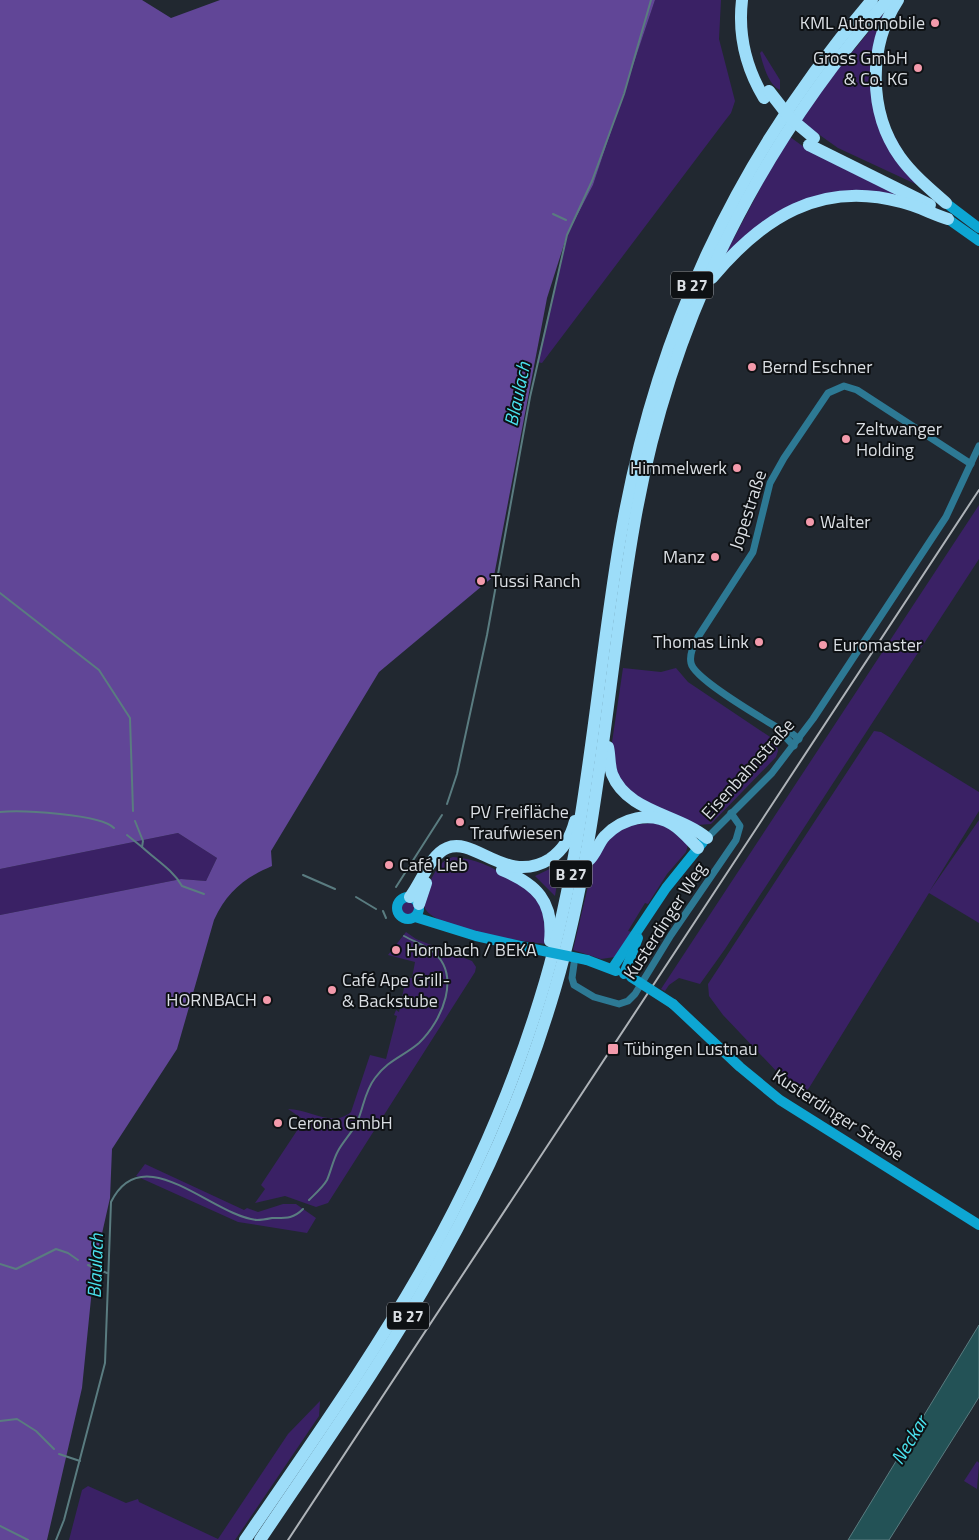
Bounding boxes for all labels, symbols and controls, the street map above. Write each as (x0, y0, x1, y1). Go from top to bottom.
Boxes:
place label: KML Automobile (800, 9, 925, 36)
marker: KML Automobile (929, 17, 941, 29)
place label: Gross GmbH & Co. KG (813, 44, 908, 92)
marker: Gross GmbH & Co. KG (912, 62, 924, 74)
road number: B 27 (671, 272, 713, 298)
place label: Bernd Eschner (762, 353, 872, 380)
water label: Blaulach (496, 359, 538, 429)
marker: Bernd Eschner (746, 361, 758, 373)
place label: Zeltwanger Holding (856, 415, 942, 463)
marker: Zeltwanger Holding (840, 433, 852, 445)
place label: Himmelwerk (630, 454, 727, 481)
marker: Himmelwerk (731, 462, 743, 474)
street label: Jopestraße (722, 466, 773, 553)
place label: Walter (820, 508, 871, 535)
marker: Walter (804, 516, 816, 528)
place label: Manz (663, 543, 705, 570)
marker: Manz (709, 551, 721, 563)
place label: Tussi Ranch (491, 567, 580, 594)
marker: Tussi Ranch (475, 575, 487, 587)
place label: Thomas Link (653, 628, 749, 655)
place label: Euromaster (833, 631, 922, 658)
marker: Thomas Link (753, 636, 765, 648)
marker: Euromaster (817, 639, 829, 651)
street label: Eisenbahnstraße (695, 712, 801, 825)
place label: PV Freifläche Traufwiesen (470, 798, 569, 846)
marker: PV Freifläche Traufwiesen (454, 816, 466, 828)
place label: Café Lieb (399, 851, 468, 878)
street label: Kusterdinger Weg (617, 857, 713, 985)
marker: Café Lieb (383, 859, 395, 871)
road number: B 27 (550, 861, 592, 888)
place label: Hornbach / BEKA (406, 936, 537, 963)
marker: Hornbach / BEKA (390, 944, 402, 956)
place label: Café Ape Grill- & Backstube (342, 966, 450, 1014)
marker: Café Ape Grill- & Backstube (326, 984, 338, 996)
place label: HORNBACH (166, 986, 257, 1013)
marker: HORNBACH (261, 994, 273, 1006)
place label: Tübingen Lustnau (624, 1035, 758, 1062)
marker: Tübingen Lustnau (606, 1042, 620, 1056)
street label: Kusterdinger Straße (767, 1062, 909, 1167)
place label: Cerona GmbH (288, 1109, 393, 1136)
marker: Cerona GmbH (272, 1117, 284, 1129)
water label: Blaulach (79, 1233, 110, 1299)
road number: B 27 (387, 1302, 429, 1330)
water label: Neckar (883, 1408, 935, 1470)

